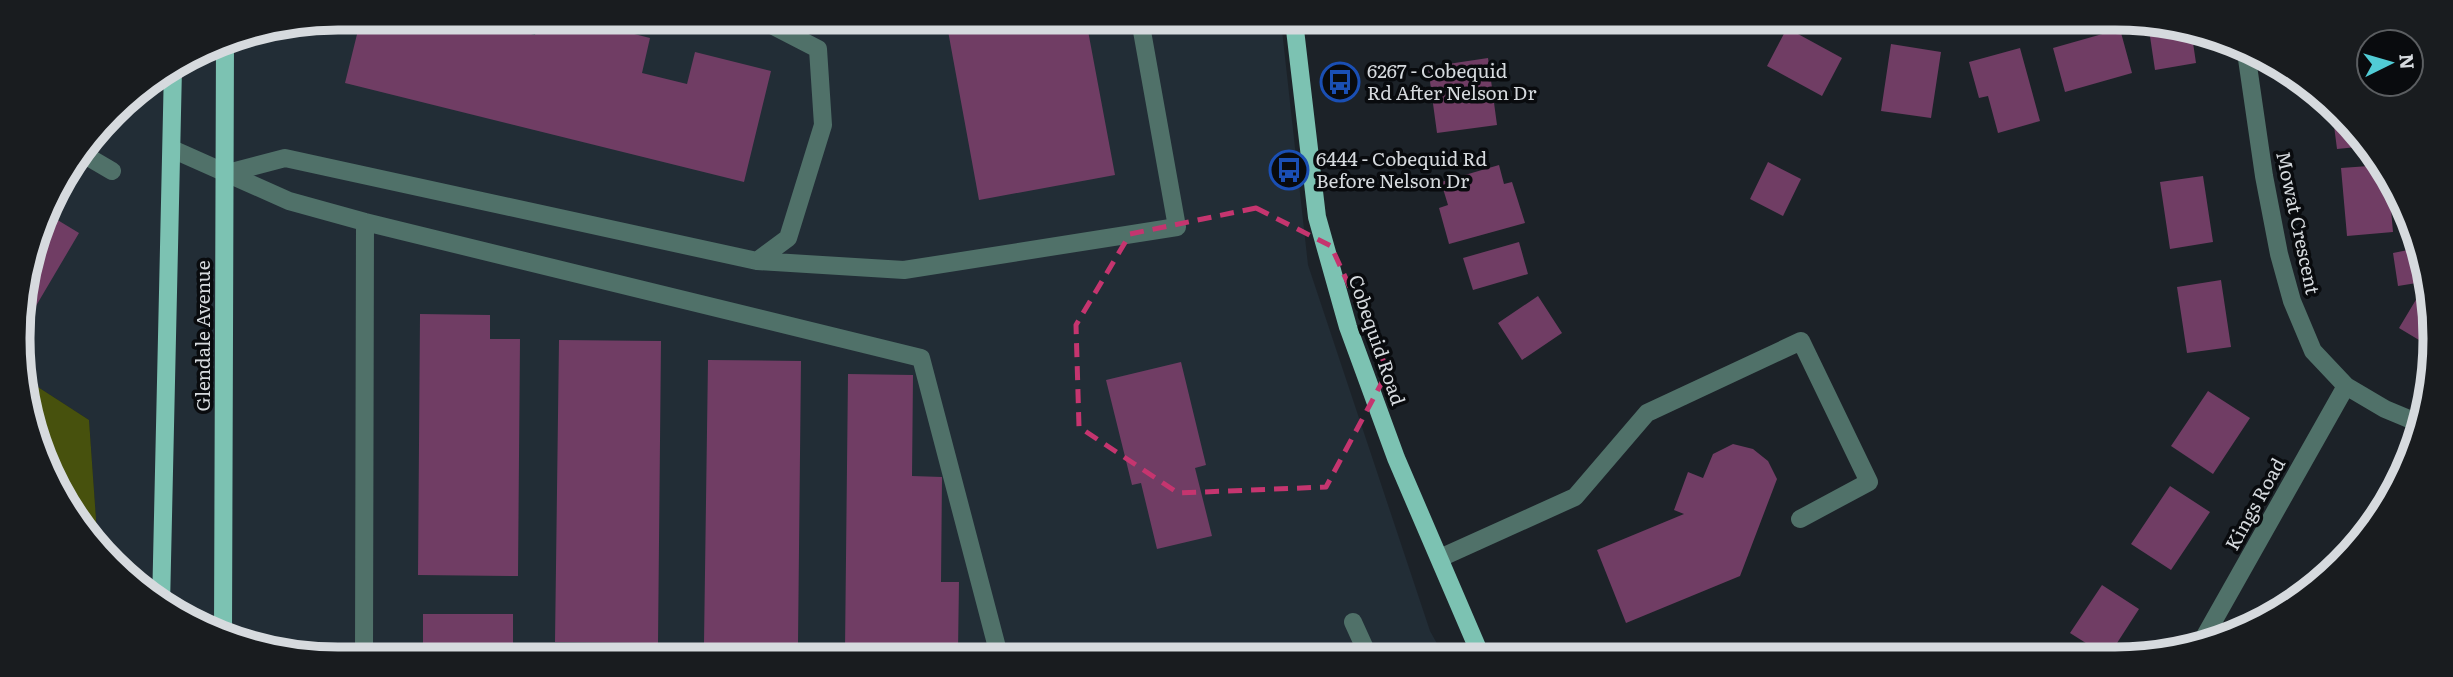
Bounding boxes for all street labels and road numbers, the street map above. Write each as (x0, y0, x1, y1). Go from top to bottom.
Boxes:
street label: Mowat Crescent (2270, 149, 2328, 297)
street label: Glendale Avenue (188, 260, 216, 412)
street label: Cobequid Road (1343, 271, 1413, 409)
street label: Kings Road (2217, 452, 2291, 555)

